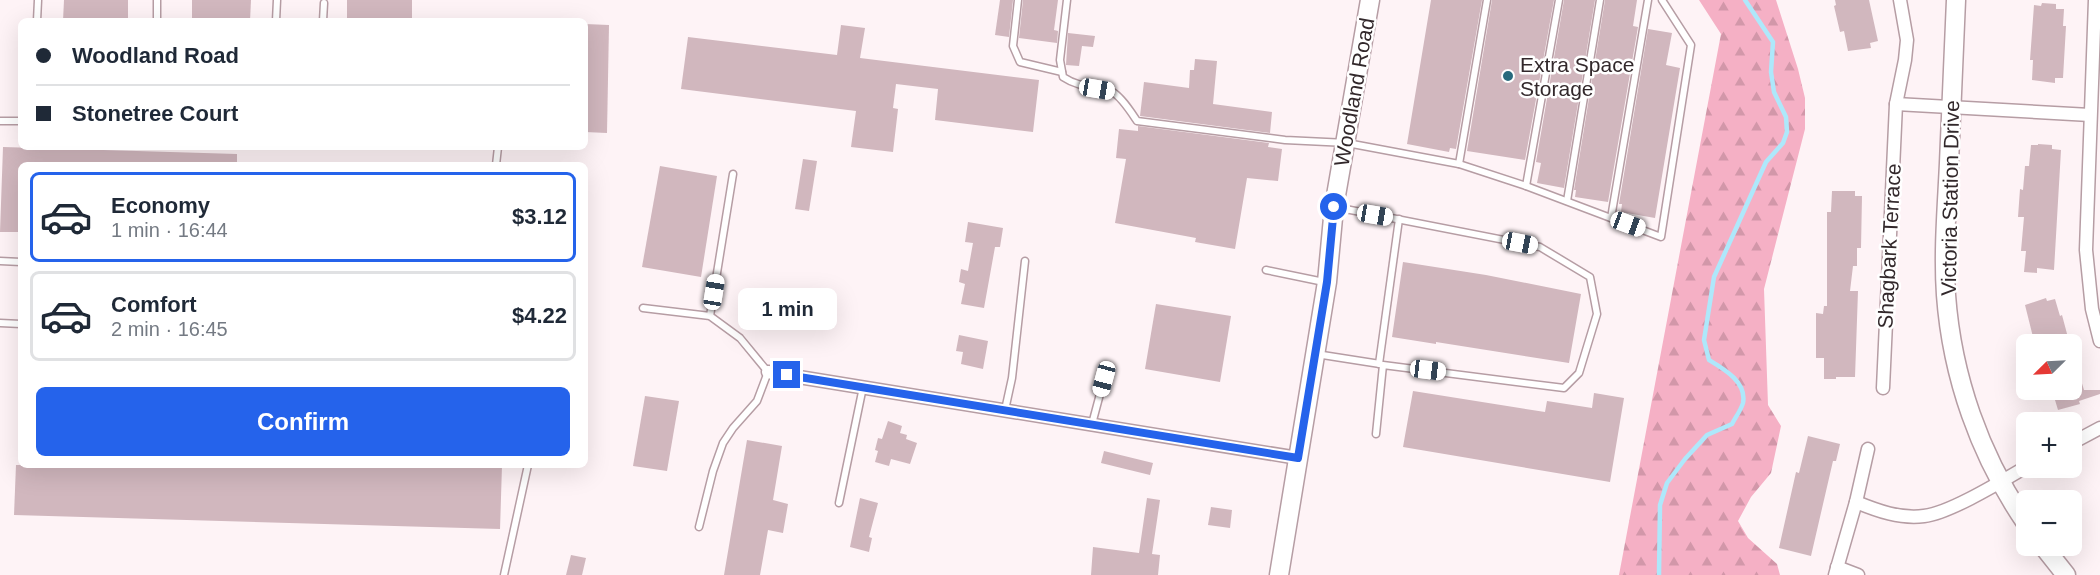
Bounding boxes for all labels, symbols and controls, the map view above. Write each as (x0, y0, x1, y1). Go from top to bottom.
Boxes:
street label: Woodland Road (1330, 16, 1378, 168)
text: Woodland Road (72, 43, 239, 68)
place label: Extra Space Storage (1520, 53, 1634, 100)
marker: Extra Space Storage (1501, 69, 1515, 83)
car (1078, 77, 1116, 101)
street label: Victoria Station Drive (1937, 100, 1963, 296)
text: Stonetree Court (72, 101, 238, 126)
street label: Shagbark Terrace (1873, 163, 1905, 329)
icon: car (39, 190, 93, 244)
text: Economy (111, 193, 210, 218)
route start (1320, 193, 1347, 220)
car (1356, 203, 1394, 227)
text: $3.12 (512, 204, 567, 229)
car (1608, 209, 1648, 239)
text: 1 min · 16:44 (111, 219, 228, 241)
car (1501, 231, 1539, 255)
car (702, 273, 726, 311)
callout: 1 min (738, 288, 836, 330)
icon: car (39, 289, 93, 343)
text: Comfort (111, 292, 197, 317)
text: 1 min (761, 298, 814, 320)
text: $4.22 (512, 303, 567, 328)
text: 2 min · 16:45 (111, 318, 228, 340)
north arrow (2016, 334, 2082, 400)
map controls (2016, 334, 2082, 556)
car (1091, 359, 1117, 399)
car (1409, 359, 1447, 381)
route end (773, 361, 800, 388)
button: Confirm (36, 387, 570, 456)
button: + (2016, 412, 2082, 478)
button: − (2016, 490, 2082, 556)

